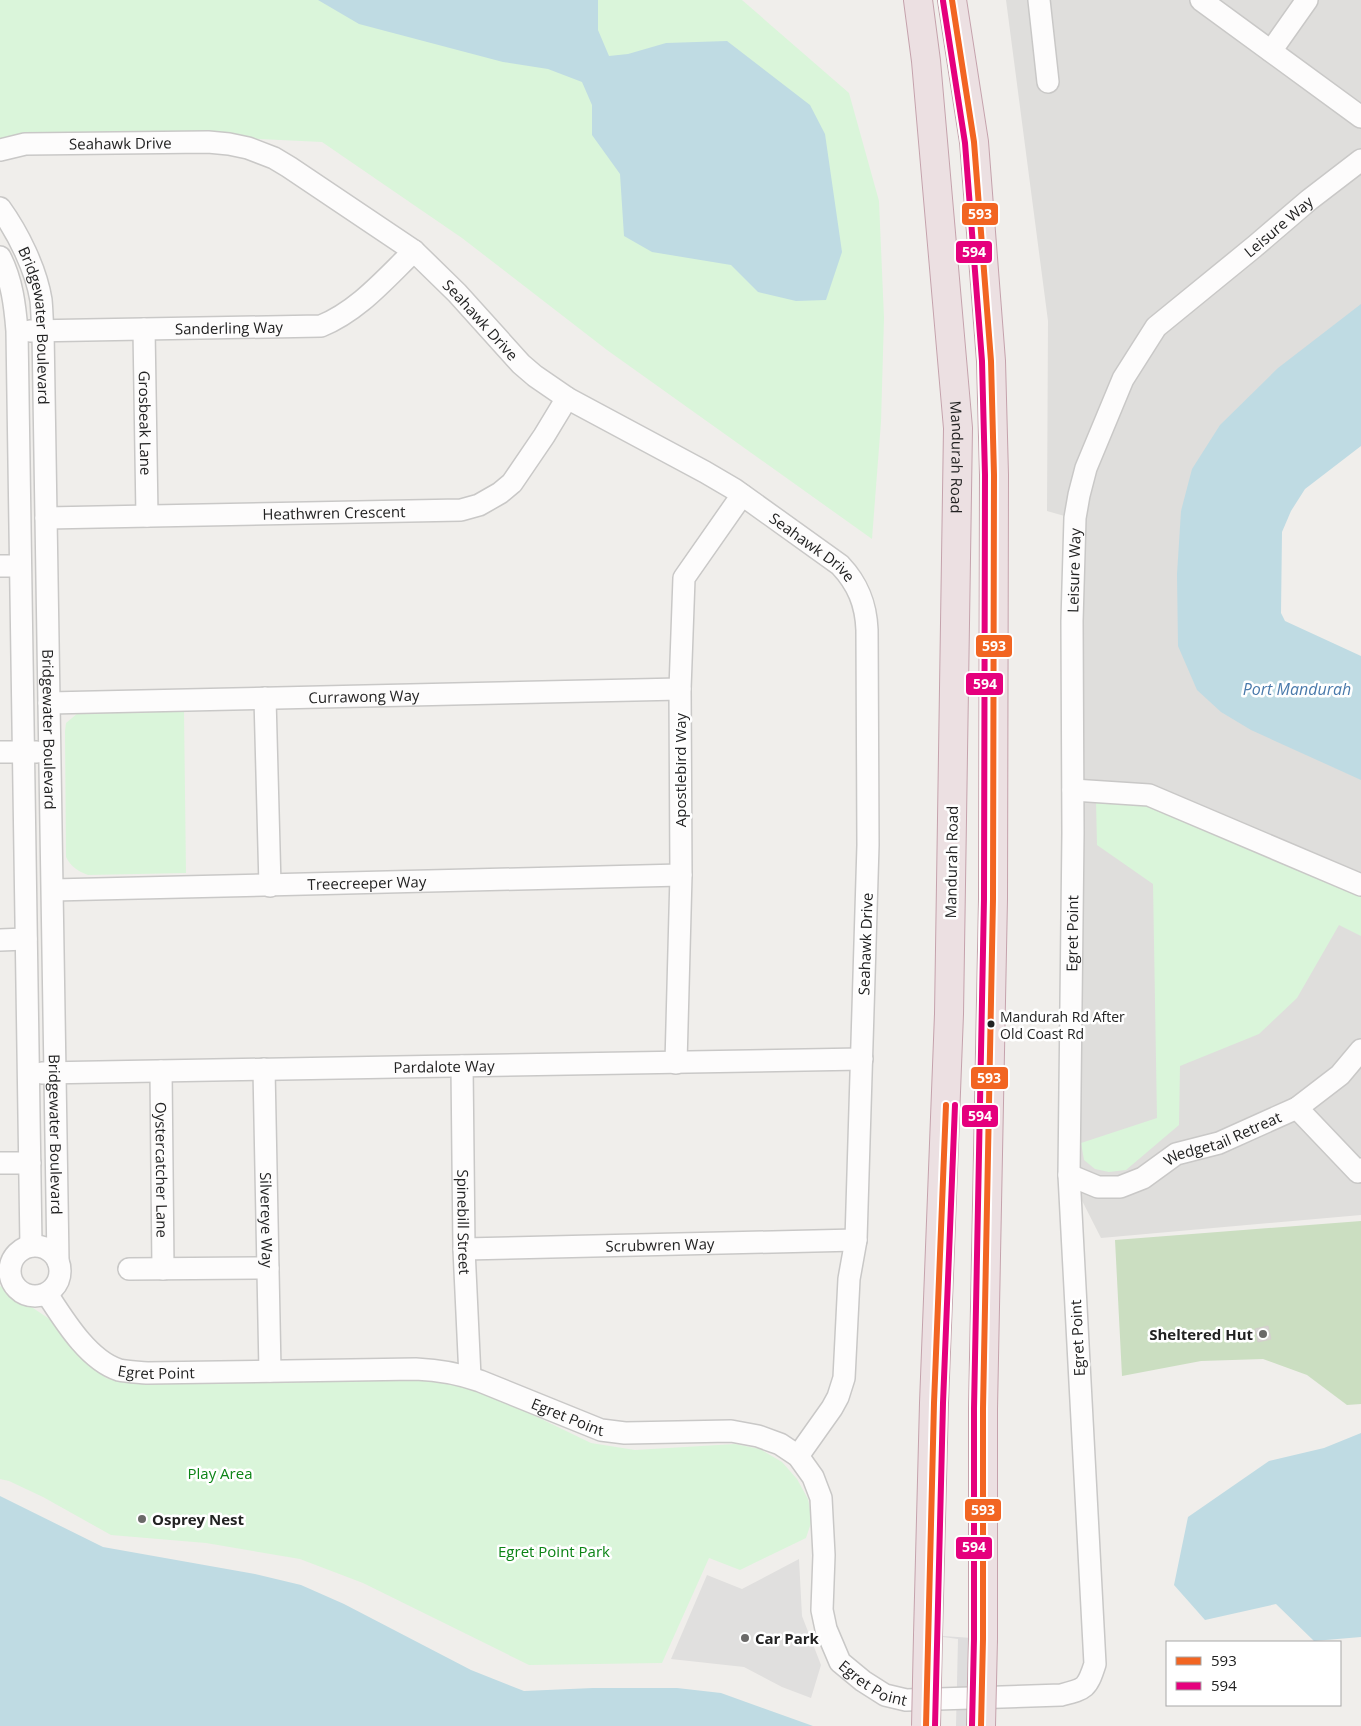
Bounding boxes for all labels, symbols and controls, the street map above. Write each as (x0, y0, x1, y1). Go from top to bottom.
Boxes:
street label: Seahawk Drive (69, 132, 172, 154)
street label: Leisure Way (1240, 191, 1317, 261)
line badge: 593 (961, 202, 999, 226)
text: 593 (968, 204, 992, 223)
line badge: 594 (955, 240, 993, 264)
text: 594 (962, 242, 986, 261)
street label: Bridgewater Boulevard (14, 243, 54, 405)
street label: Seahawk Drive (439, 275, 523, 364)
street label: Sanderling Way (175, 317, 284, 339)
street label: Grosbeak Lane (135, 370, 156, 476)
street label: Mandurah Road (946, 400, 968, 514)
street label: Heathwren Crescent (262, 501, 406, 524)
street label: Seahawk Drive (766, 508, 860, 585)
street label: Leisure Way (1062, 527, 1085, 613)
line badge: 593 (975, 634, 1013, 658)
text: 593 (982, 636, 1006, 655)
street label: Bridgewater Boulevard (38, 649, 61, 810)
line badge: 594 (965, 672, 1004, 696)
text: 594 (973, 674, 997, 693)
water label: Port Mandurah (1243, 678, 1351, 700)
street label: Currawong Way (308, 685, 420, 707)
street label: Apostlebird Way (670, 712, 690, 827)
street label: Mandurah Road (940, 805, 962, 919)
street label: Treecreeper Way (307, 871, 427, 894)
street label: Seahawk Drive (853, 892, 877, 996)
street label: Egret Point (1061, 895, 1082, 972)
place label: Mandurah Rd After Old Coast Rd (1000, 1007, 1125, 1043)
marker: Mandurah Rd After Old Coast Rd (986, 1019, 996, 1029)
street label: Bridgewater Boulevard (45, 1054, 67, 1215)
street label: Pardalote Way (393, 1055, 495, 1077)
line badge: 593 (970, 1066, 1009, 1090)
text: 593 (977, 1068, 1001, 1087)
street label: Oystercatcher Lane (151, 1102, 173, 1238)
line badge: 594 (961, 1104, 999, 1128)
text: 594 (968, 1106, 992, 1125)
street label: Wedgetail Retreat (1159, 1106, 1284, 1170)
street label: Spinebill Street (453, 1169, 475, 1275)
street label: Silvereye Way (256, 1172, 278, 1269)
street label: Scrubwren Way (605, 1233, 715, 1256)
street label: Egret Point (1065, 1299, 1089, 1377)
place label: Sheltered Hut (1149, 1324, 1253, 1344)
marker: Sheltered Hut (1257, 1328, 1269, 1340)
street label: Egret Point (116, 1360, 195, 1383)
street label: Egret Point (529, 1393, 605, 1440)
park label: Play Area (188, 1463, 252, 1483)
line badge: 593 (964, 1498, 1002, 1522)
text: 593 (971, 1500, 995, 1519)
place label: Osprey Nest (152, 1509, 245, 1529)
marker: Osprey Nest (136, 1513, 148, 1525)
line badge: 594 (955, 1536, 993, 1560)
text: 594 (962, 1537, 986, 1556)
park label: Egret Point Park (498, 1541, 610, 1561)
place label: Car Park (755, 1628, 820, 1648)
marker: Car Park (739, 1632, 751, 1644)
legend (1166, 1641, 1341, 1706)
text: 593 (1211, 1650, 1237, 1670)
street label: Egret Point (835, 1655, 909, 1710)
text: 594 (1211, 1675, 1237, 1695)

